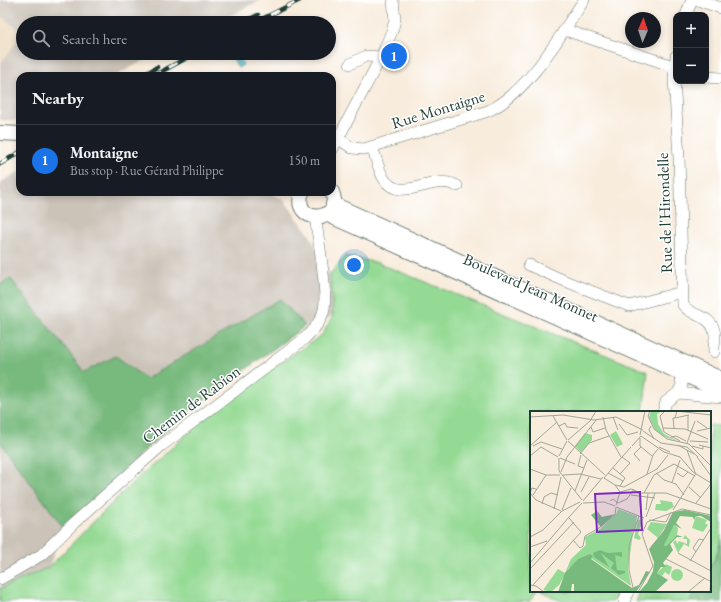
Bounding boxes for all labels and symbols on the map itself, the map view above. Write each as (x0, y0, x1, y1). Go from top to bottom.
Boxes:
north arrow (625, 12, 661, 48)
pin: 1 (381, 41, 407, 71)
street label: Rue Montaigne (389, 85, 487, 134)
street label: Rue de l'Hirondelle (652, 152, 677, 274)
street label: Boulevard Jean Monnet (460, 248, 602, 327)
your location (344, 255, 364, 275)
street label: Chemin de Rabion (138, 360, 245, 448)
inset map (530, 411, 711, 592)

